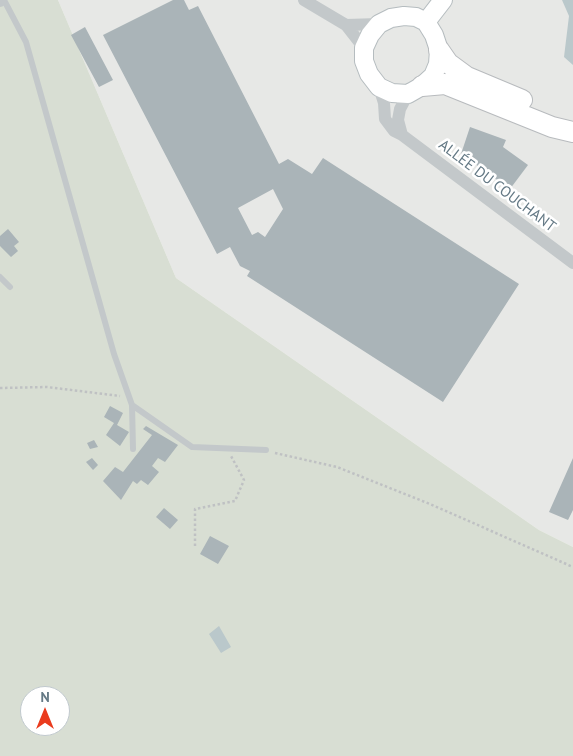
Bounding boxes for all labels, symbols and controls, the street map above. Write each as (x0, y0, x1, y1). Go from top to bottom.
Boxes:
street label: ALLÉE DU COUCHANT (435, 136, 559, 236)
north arrow (20, 686, 70, 736)
text: N (40, 688, 50, 706)

